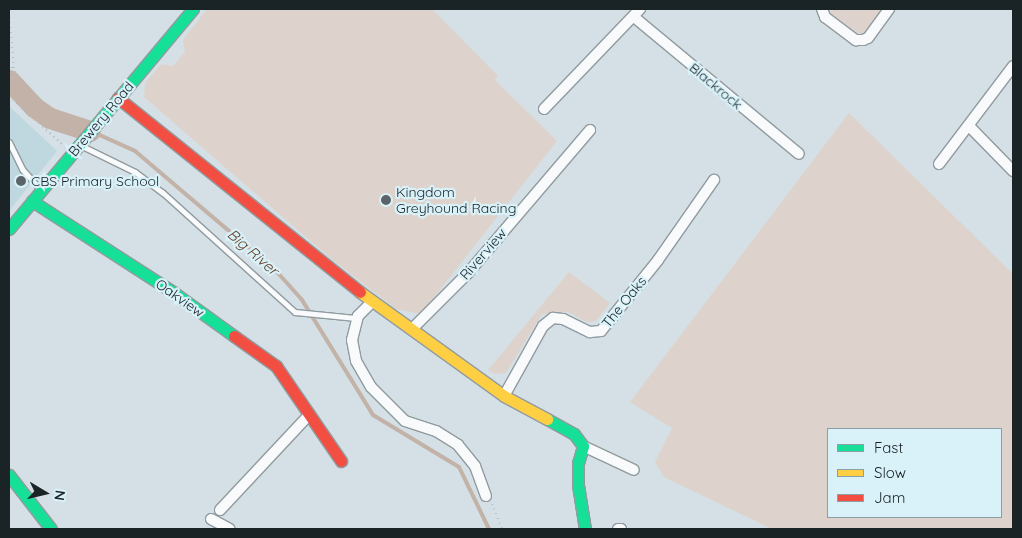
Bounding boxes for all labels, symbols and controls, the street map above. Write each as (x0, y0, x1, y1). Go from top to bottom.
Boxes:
street label: Blackrock (686, 59, 746, 113)
street label: Brewery Road (65, 78, 137, 160)
place label: CBS Primary School (31, 173, 159, 189)
marker: CBS Primary School (15, 175, 27, 187)
place label: Kingdom Greyhound Racing (396, 184, 516, 216)
marker: Kingdom Greyhound Racing (380, 194, 392, 206)
water label: Big River (224, 225, 282, 279)
street label: Riverview (456, 225, 510, 283)
street label: The Oaks (598, 273, 650, 331)
street label: Oakview (152, 275, 208, 321)
legend (827, 428, 1002, 518)
text: Fast (874, 438, 903, 457)
text: Slow (874, 463, 906, 482)
north arrow (20, 468, 70, 518)
text: Jam (874, 488, 905, 507)
text: N (50, 489, 70, 502)

